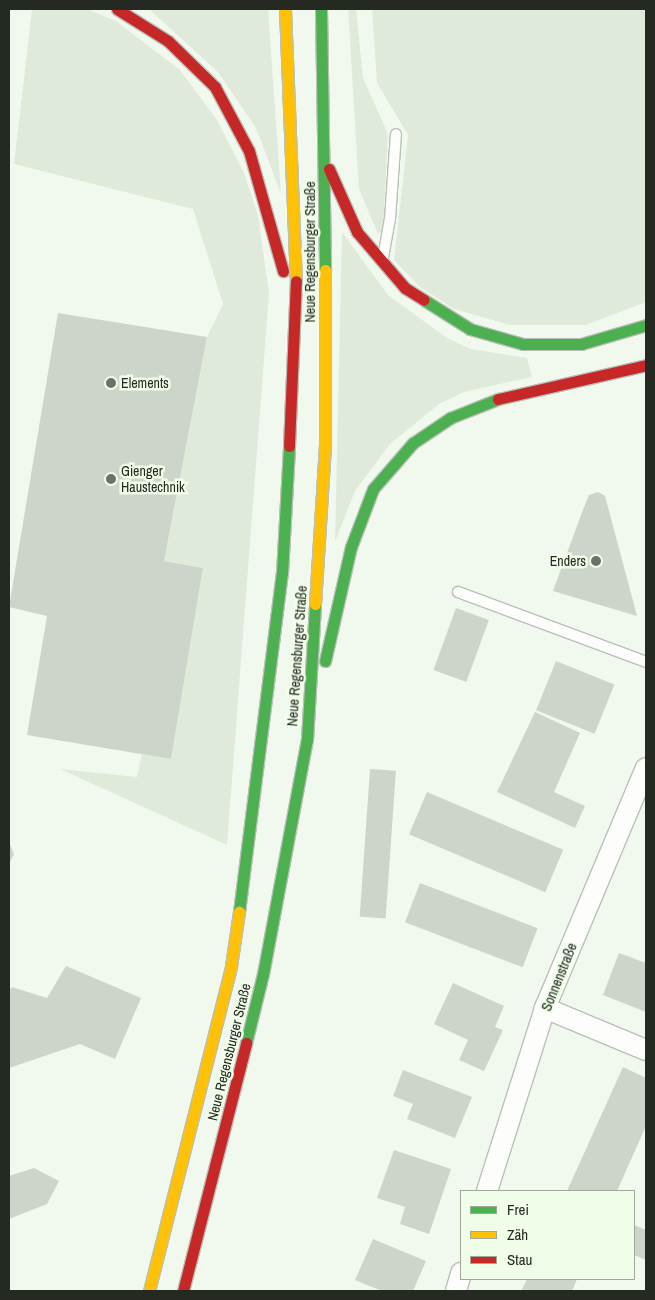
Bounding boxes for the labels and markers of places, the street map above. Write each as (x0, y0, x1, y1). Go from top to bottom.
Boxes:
place label: Elements (121, 375, 169, 391)
marker: Elements (105, 377, 117, 389)
place label: Gienger Haustechnik (121, 463, 185, 496)
marker: Gienger Haustechnik (105, 473, 117, 485)
place label: Enders (550, 553, 586, 569)
marker: Enders (590, 555, 602, 567)

